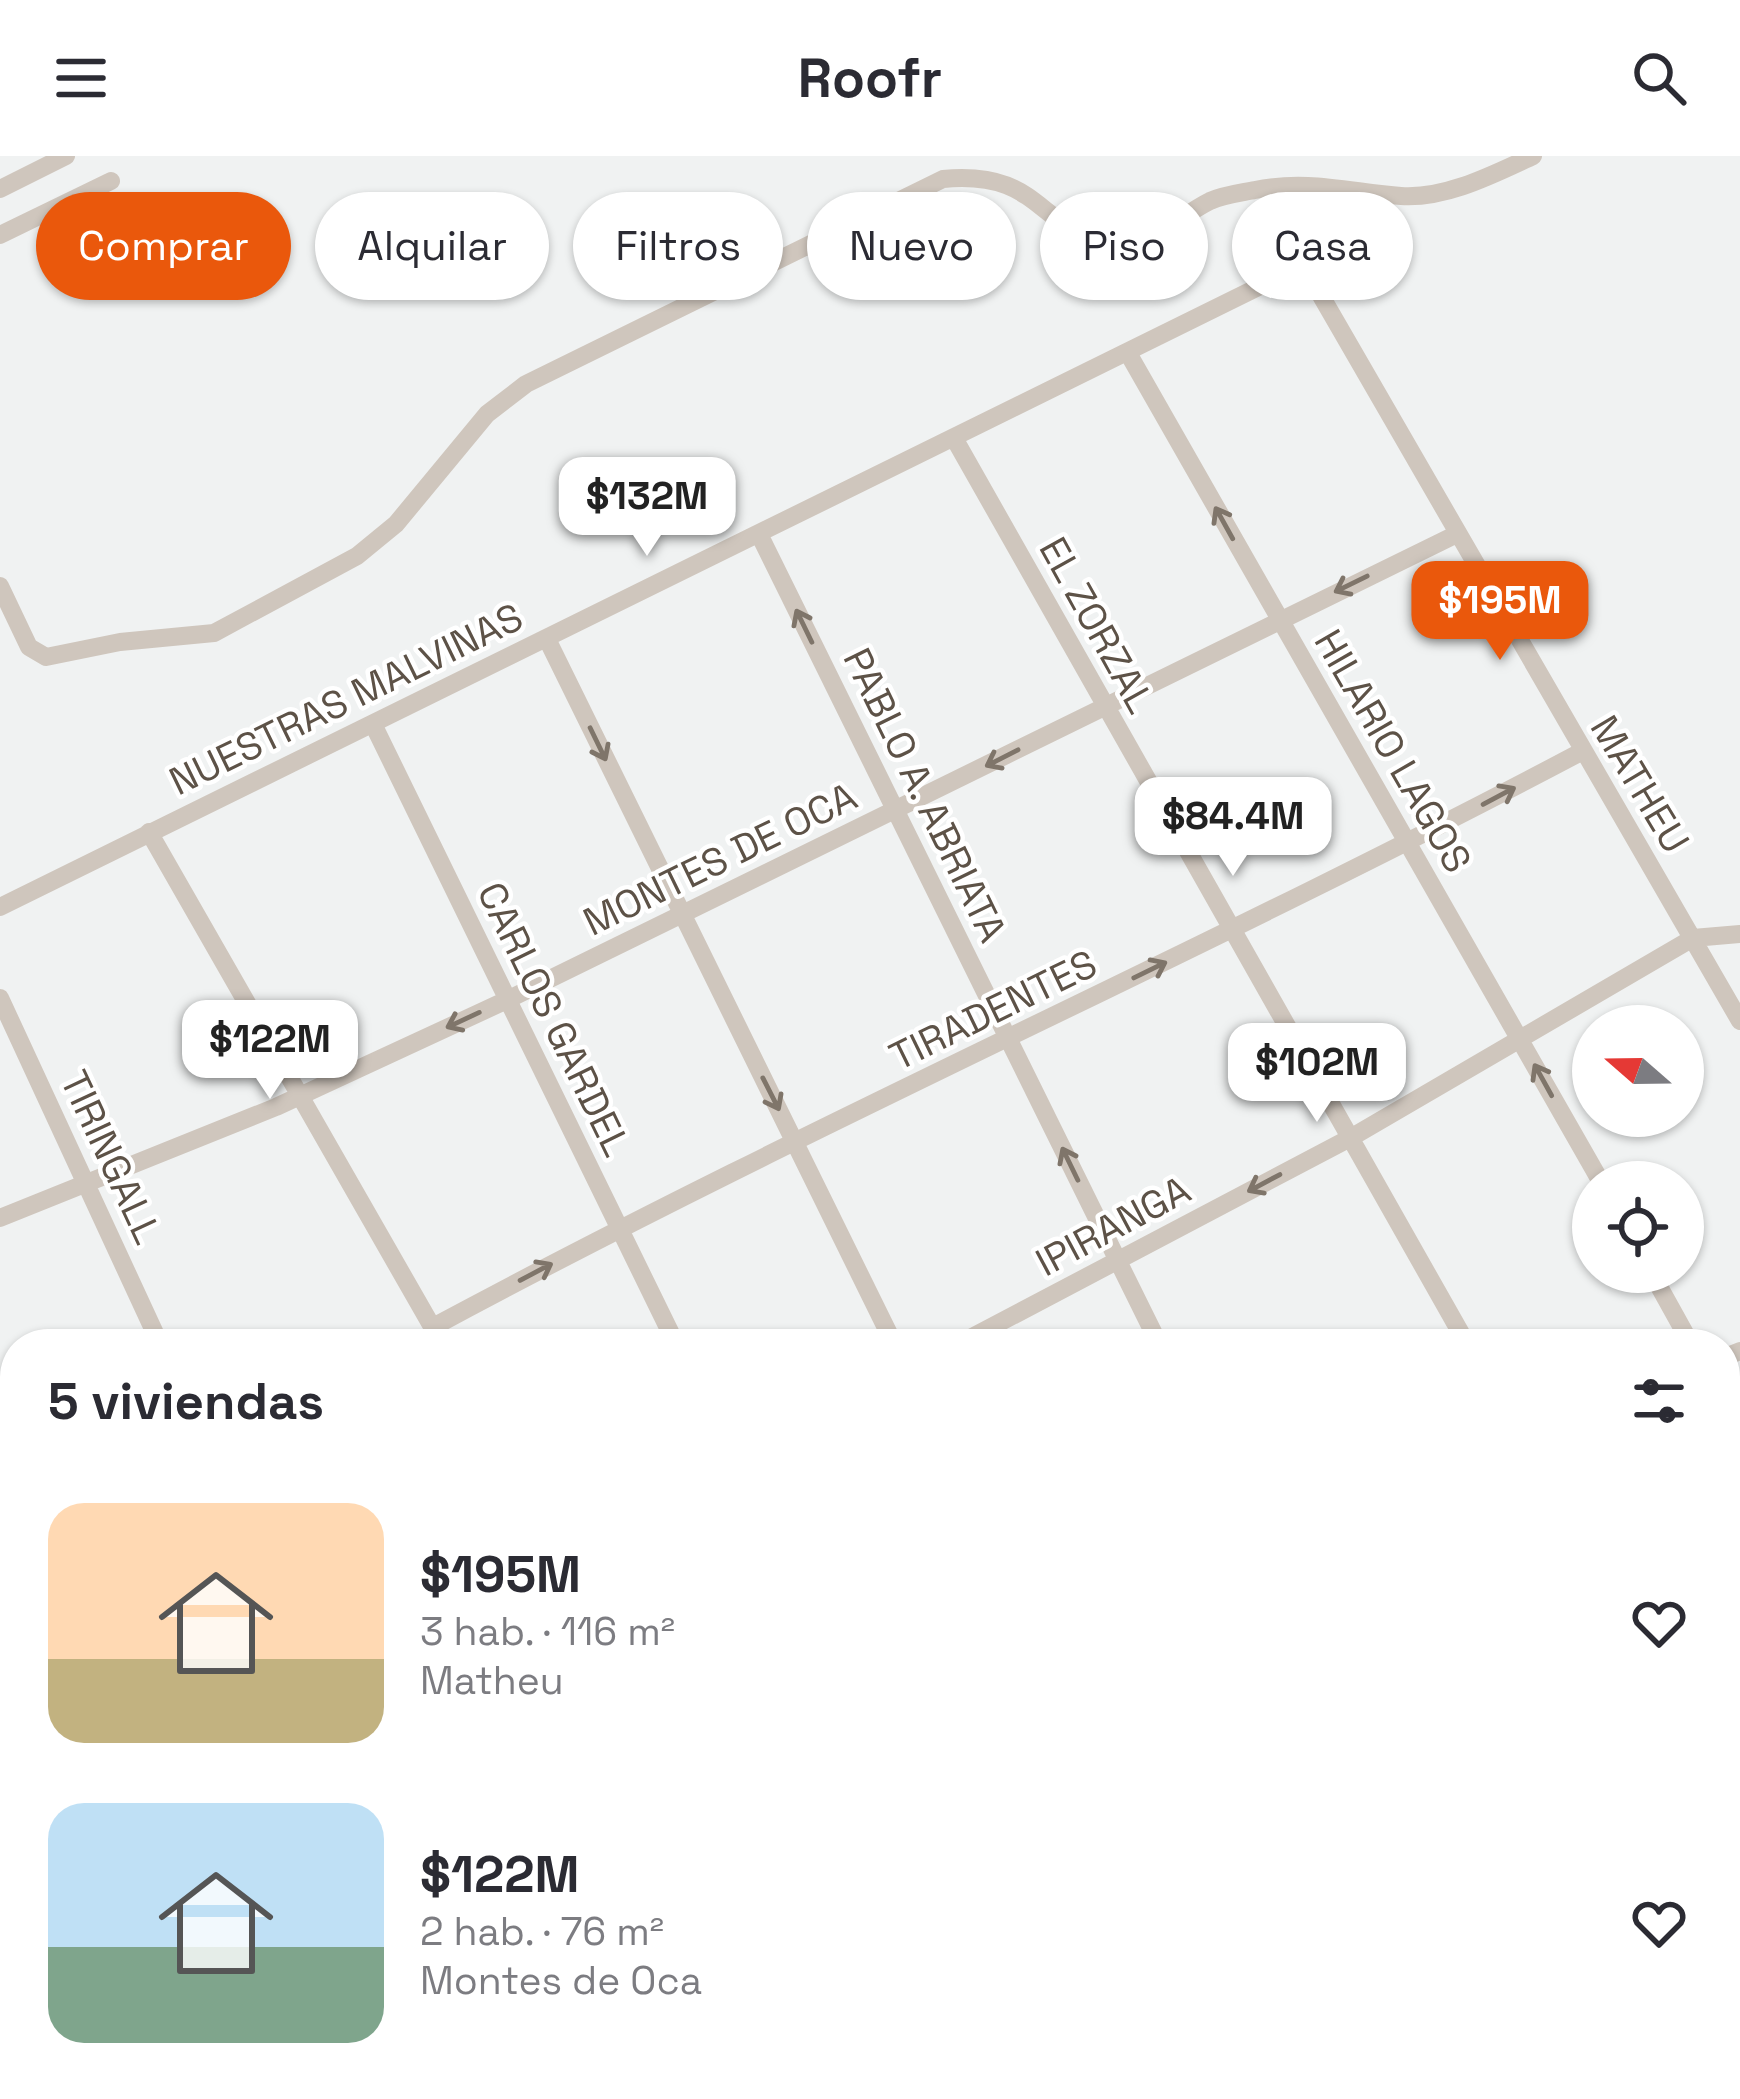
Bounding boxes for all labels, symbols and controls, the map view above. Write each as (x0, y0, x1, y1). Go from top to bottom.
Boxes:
text: Roofr (798, 44, 942, 113)
icon: menu (48, 45, 114, 111)
icon: search (1626, 45, 1692, 111)
chip: Comprar (36, 192, 291, 300)
chip: Alquilar (315, 192, 549, 300)
chip: Filtros (573, 192, 783, 300)
chip: Nuevo (807, 192, 1016, 300)
chip: Piso (1040, 192, 1208, 300)
chip: Casa (1232, 192, 1413, 300)
pin: $132M (563, 457, 731, 559)
text: $132M (586, 471, 708, 520)
one-way arrow (1212, 506, 1235, 541)
street label: EL ZORZAL (1029, 529, 1165, 721)
pin: $195M (1416, 561, 1584, 663)
one-way arrow (1334, 574, 1369, 597)
text: $195M (1438, 575, 1562, 624)
street label: NUESTRAS MALVINAS (161, 592, 531, 806)
one-way arrow (792, 609, 815, 644)
street label: HILARIO LAGOS (1304, 621, 1482, 881)
street label: PABLO A. ABRIATA (833, 640, 1017, 950)
street label: MATHEU (1580, 706, 1700, 862)
one-way arrow (588, 725, 610, 761)
one-way arrow (985, 747, 1020, 770)
street label: MONTES DE OCA (575, 772, 865, 946)
pin: $84.4M (1135, 777, 1331, 879)
one-way arrow (1480, 784, 1515, 807)
text: $84.4M (1162, 791, 1304, 840)
street label: CARLOS GARDEL (467, 874, 641, 1164)
street label: TIRADENTES (882, 939, 1104, 1081)
one-way arrow (1132, 958, 1167, 981)
pin: $122M (186, 1000, 354, 1102)
north arrow (1572, 1005, 1704, 1137)
map controls (1572, 1005, 1704, 1293)
one-way arrow (446, 1011, 482, 1033)
text: $122M (209, 1014, 331, 1063)
pin: $102M (1233, 1023, 1401, 1125)
text: $102M (1255, 1037, 1379, 1086)
street label: TIRINGALL (50, 1063, 172, 1251)
one-way arrow (1531, 1063, 1555, 1098)
one-way arrow (760, 1075, 783, 1111)
one-way arrow (1058, 1146, 1081, 1182)
button: locate (1572, 1161, 1704, 1293)
street label: IPIRANGA (1027, 1165, 1199, 1287)
one-way arrow (1247, 1172, 1282, 1195)
one-way arrow (518, 1260, 553, 1283)
icon: filters (1626, 1368, 1692, 1434)
text: 5 viviendas (48, 1369, 324, 1434)
text: $195M (420, 1542, 581, 1607)
icon: home (144, 1551, 288, 1695)
icon: heart (1626, 1590, 1692, 1656)
text: 3 hab. · 116 m² (420, 1607, 675, 1656)
text: Matheu (420, 1656, 564, 1705)
text: $122M (420, 1842, 580, 1907)
icon: home (144, 1851, 288, 1995)
icon: heart (1626, 1890, 1692, 1956)
text: 2 hab. · 76 m² (420, 1907, 664, 1956)
text: Montes de Oca (420, 1956, 702, 2005)

